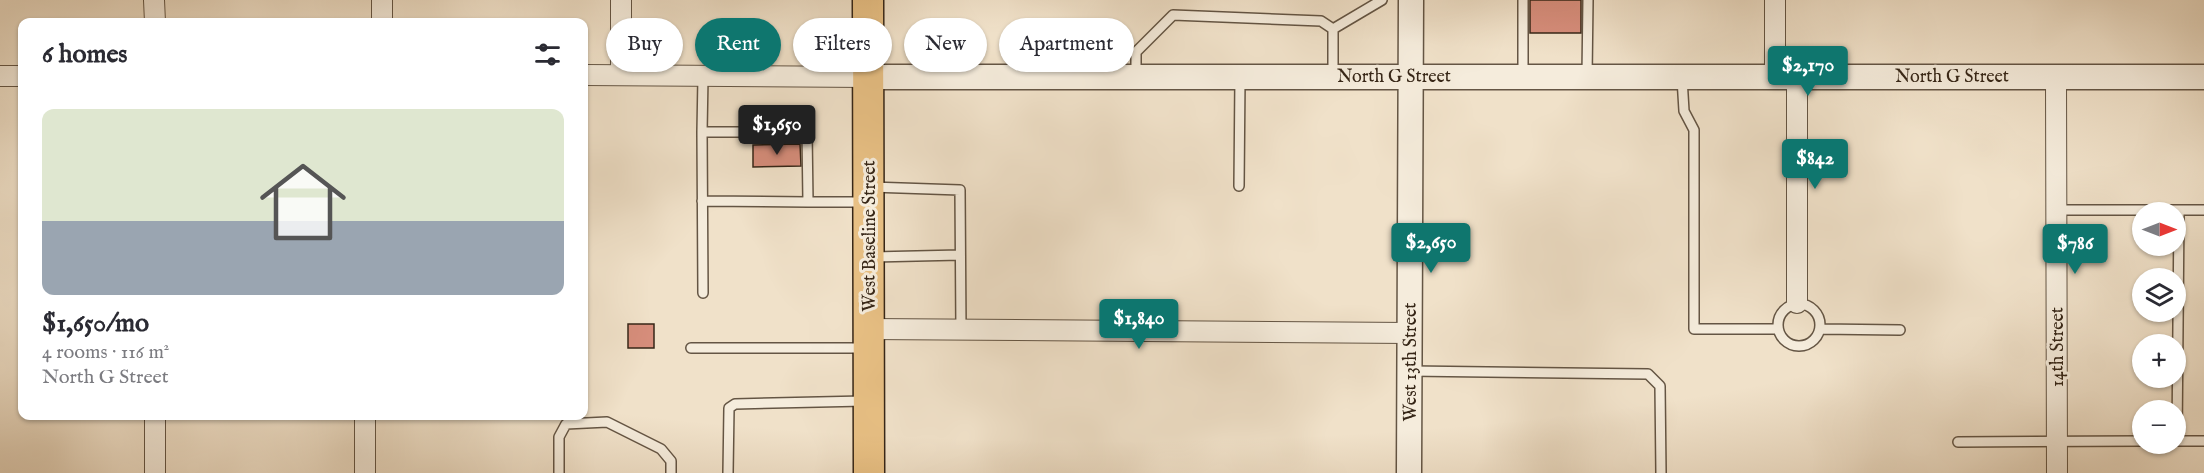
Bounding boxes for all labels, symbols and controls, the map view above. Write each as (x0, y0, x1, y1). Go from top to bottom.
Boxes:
chip: Buy (606, 18, 683, 72)
chip: Rent (695, 18, 781, 72)
chip: Filters (793, 18, 892, 72)
chip: New (904, 18, 987, 72)
chip: Apartment (999, 18, 1134, 72)
text: 6 homes (42, 38, 127, 71)
icon: filters (531, 38, 564, 71)
pin: $2,170 (1759, 46, 1857, 97)
text: $2,170 (1782, 53, 1834, 78)
street label: North G Street (1337, 66, 1451, 89)
street label: North G Street (1895, 66, 2009, 89)
pin: $1,650 (728, 105, 826, 156)
text: $1,650 (752, 112, 802, 137)
pin: $842 (1779, 139, 1851, 190)
text: $842 (1796, 146, 1834, 171)
icon: home (249, 148, 357, 256)
street label: West Baseline Street (859, 160, 882, 312)
north arrow (2132, 202, 2186, 256)
map controls (2132, 202, 2186, 454)
pin: $2,650 (1382, 223, 1480, 274)
pin: $786 (2039, 224, 2111, 275)
text: $2,650 (1405, 230, 1457, 255)
text: $786 (2057, 231, 2093, 256)
button: layers (2132, 268, 2186, 322)
pin: $1,840 (1090, 299, 1188, 350)
street label: West 13th Street (1400, 303, 1423, 421)
text: $1,840 (1113, 306, 1165, 331)
text: $1,650/mo (42, 307, 149, 340)
street label: 14th Street (2047, 307, 2070, 387)
button: + (2132, 334, 2186, 388)
text: 4 rooms · 116 m² (42, 340, 169, 365)
text: North G Street (42, 365, 169, 390)
button: − (2132, 400, 2186, 454)

